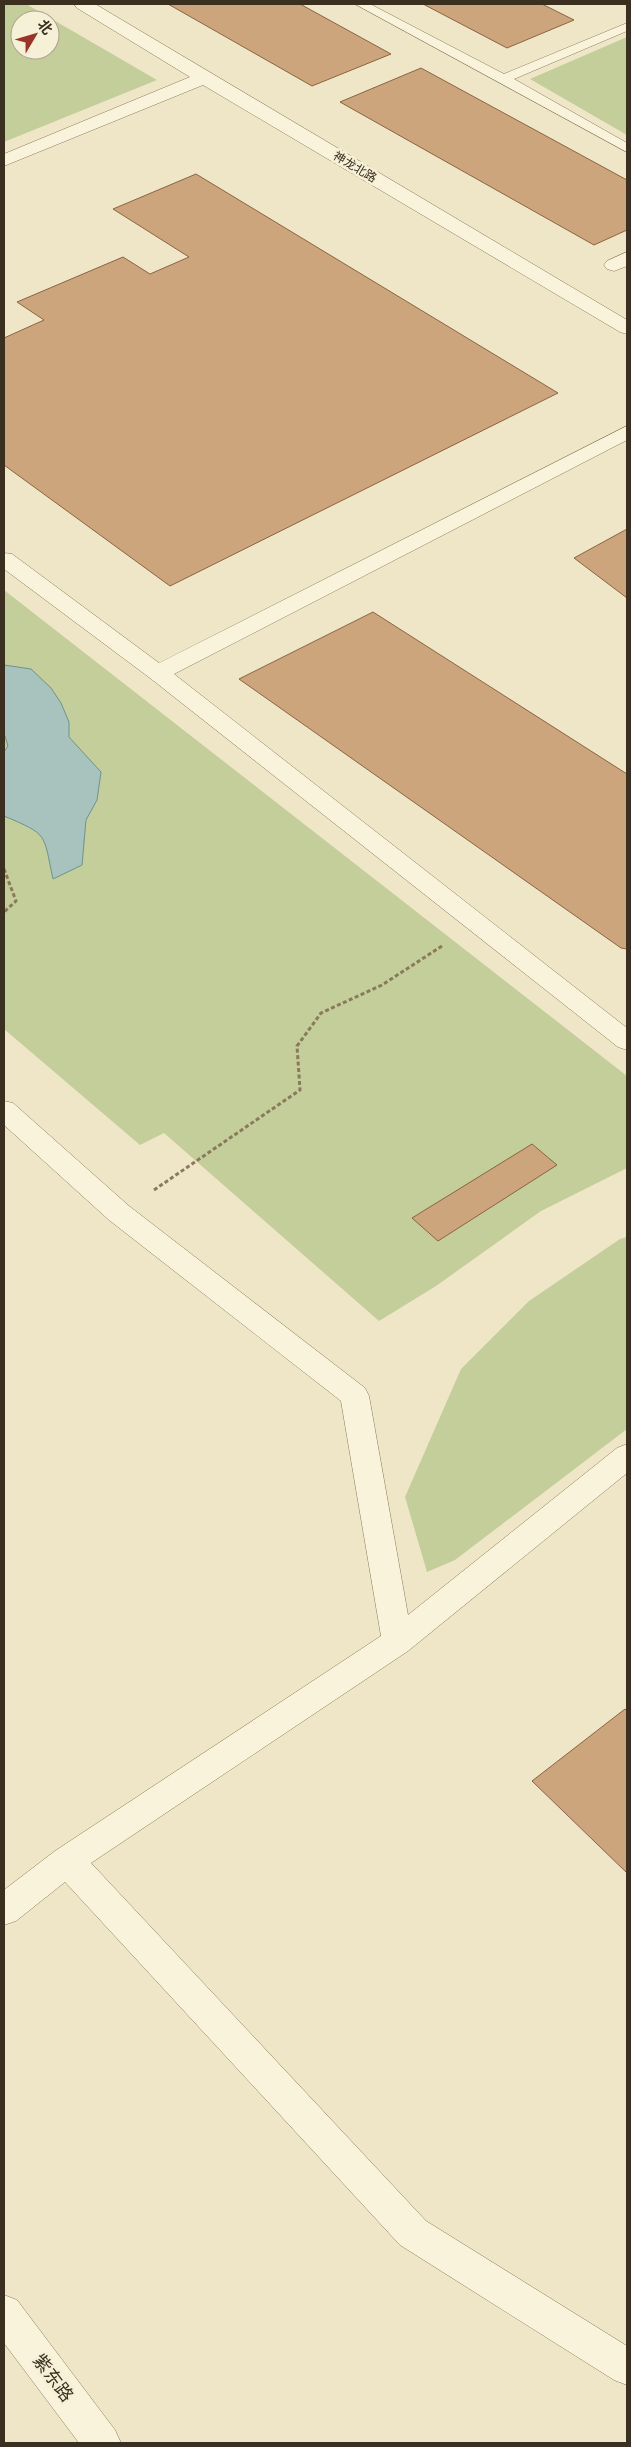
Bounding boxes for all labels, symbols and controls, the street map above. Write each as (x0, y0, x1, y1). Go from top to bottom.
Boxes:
north arrow (10, 10, 60, 60)
text: 北 (33, 15, 57, 39)
street label: 神龙北路 (330, 148, 380, 186)
street label: 紫东路 (27, 2349, 80, 2407)

